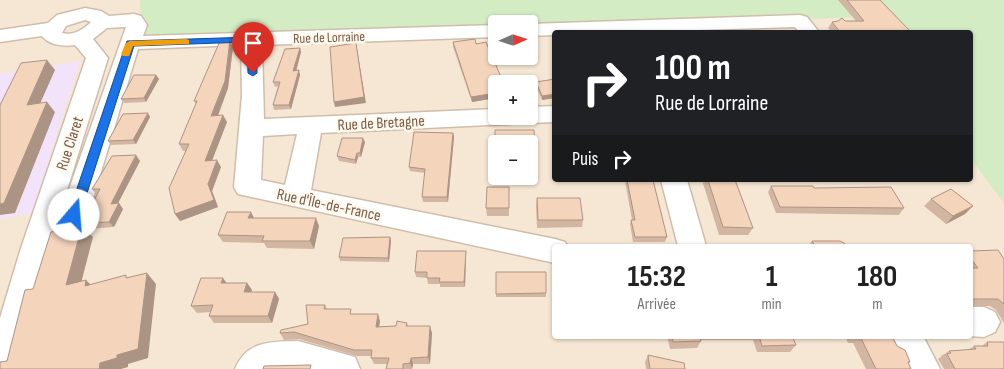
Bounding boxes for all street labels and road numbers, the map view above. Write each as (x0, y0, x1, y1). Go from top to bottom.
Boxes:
street label: Rue de Lorraine (293, 28, 365, 47)
street label: Rue de Bretagne (337, 112, 425, 135)
street label: Rue Claret (53, 114, 88, 173)
street label: Rue d'Île-de-France (275, 185, 382, 226)

